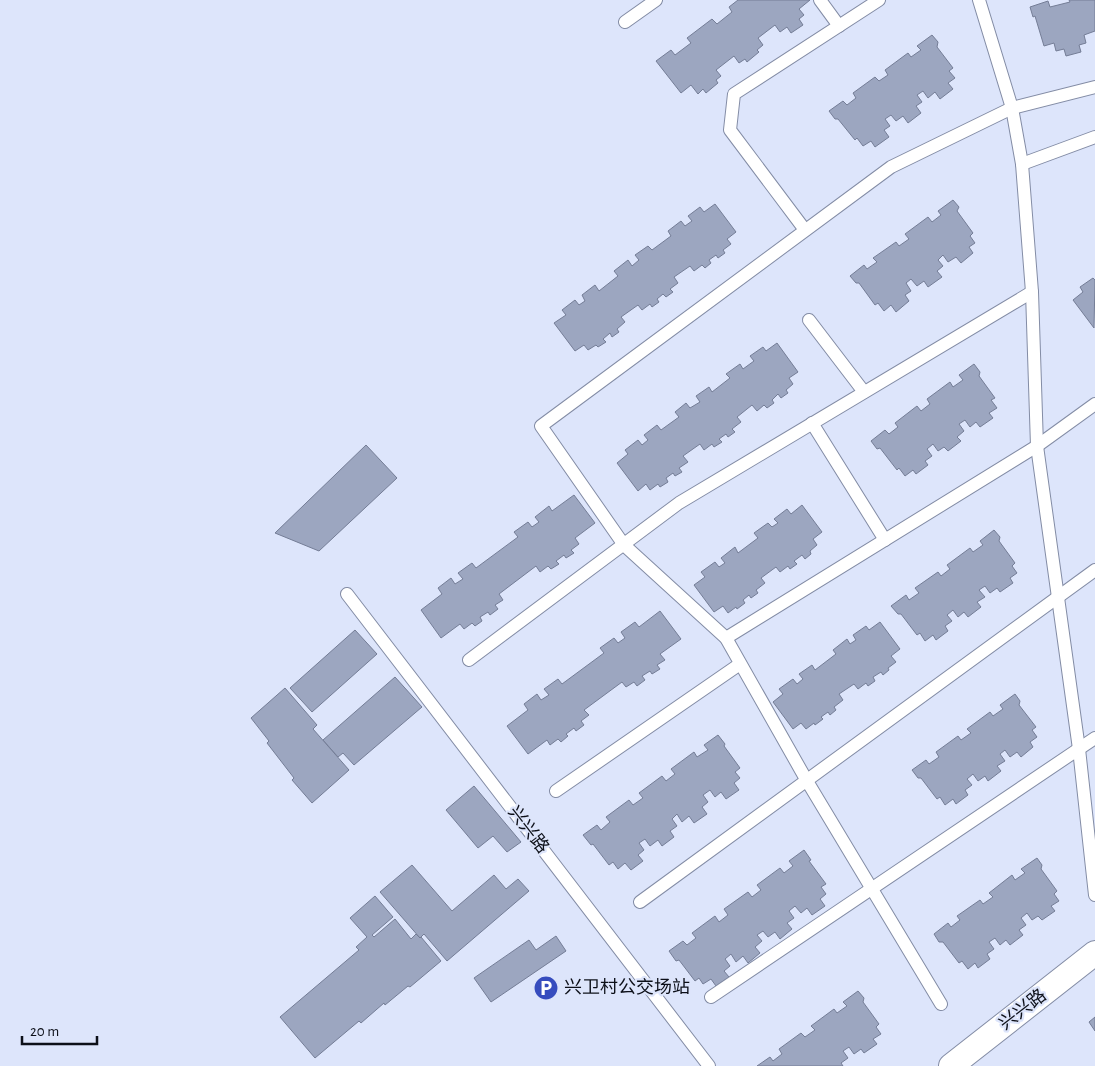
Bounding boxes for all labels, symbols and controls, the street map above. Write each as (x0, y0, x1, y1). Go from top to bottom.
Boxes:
street label: 兴兴路 (504, 802, 553, 857)
parking icon: 兴卫村公交场站 (533, 975, 559, 1001)
place label: 兴卫村公交场站 (564, 977, 690, 997)
street label: 兴兴路 (995, 985, 1050, 1034)
scale bar (22, 1014, 98, 1046)
text: 20 m (30, 1024, 59, 1039)

